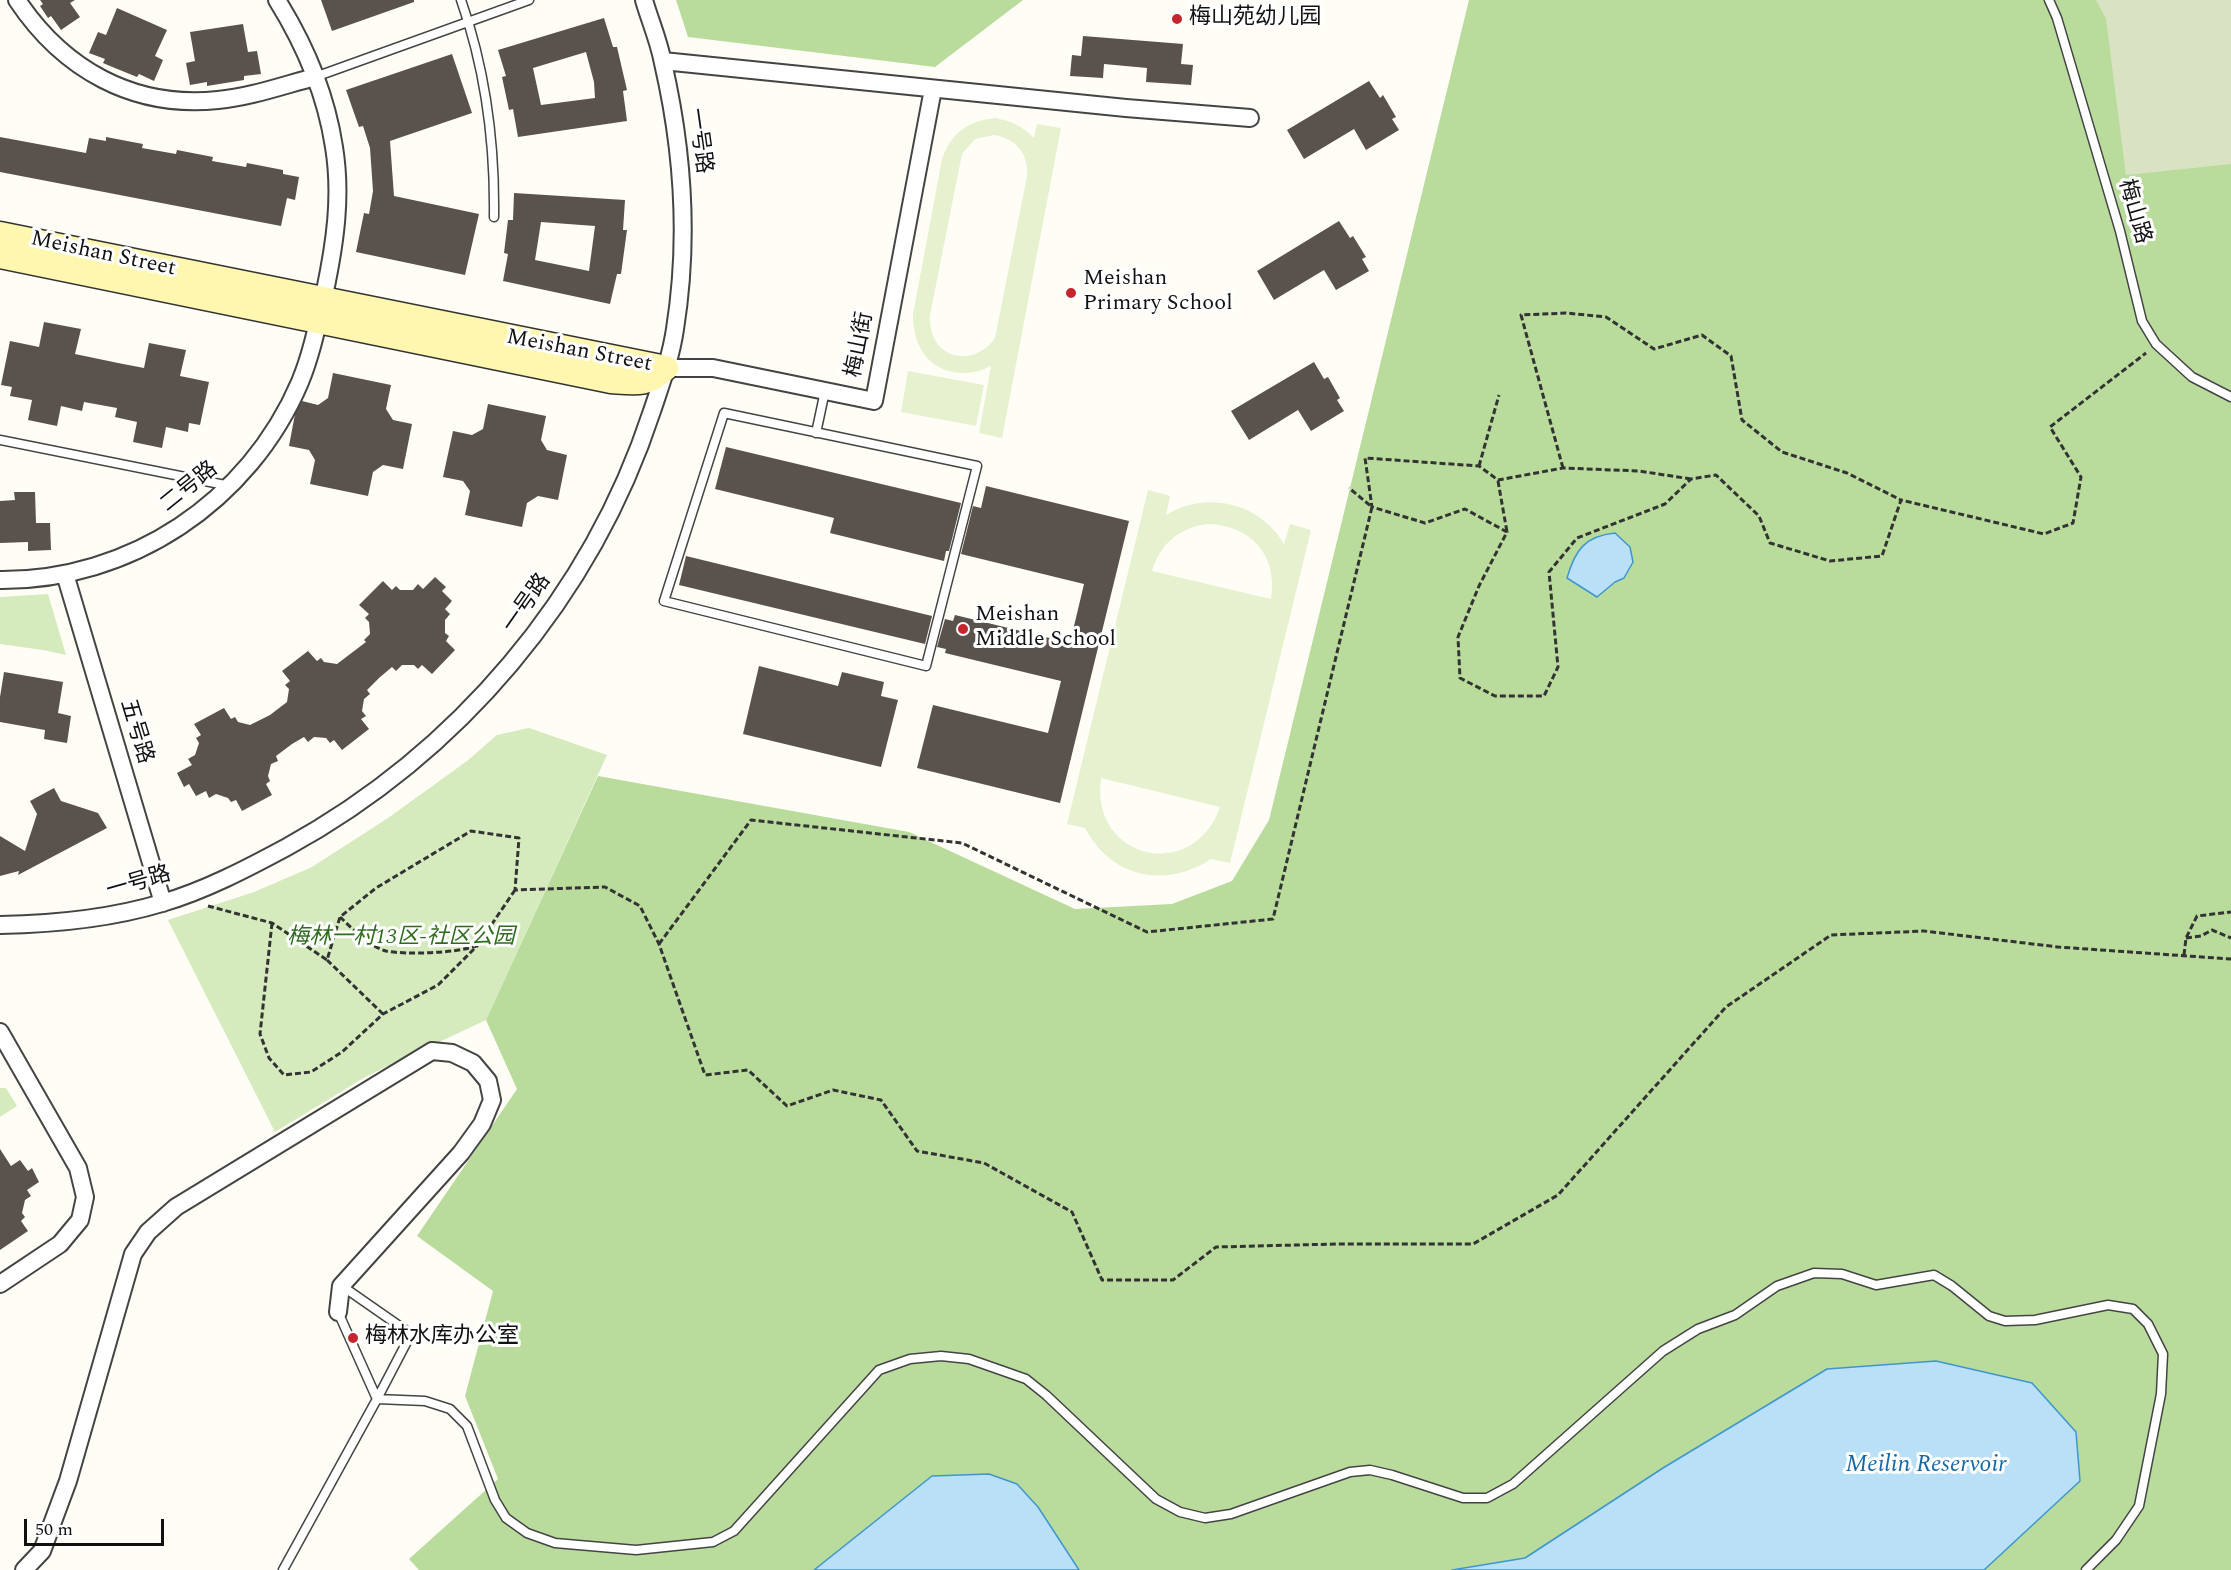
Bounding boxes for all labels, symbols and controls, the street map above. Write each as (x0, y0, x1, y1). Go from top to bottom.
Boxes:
place label: 梅山苑幼儿园 (1189, 6, 1321, 32)
marker: 梅山苑幼儿园 (1170, 12, 1184, 26)
street label: 一号路 (680, 106, 716, 176)
street label: 梅山路 (2111, 177, 2155, 247)
street label: Meishan Street (28, 227, 178, 283)
place label: Meishan Primary School (1083, 267, 1233, 318)
marker: Meishan Primary School (1064, 286, 1078, 300)
street label: 梅山街 (842, 310, 880, 380)
street label: Meishan Street (504, 325, 654, 379)
street label: 二号路 (156, 457, 224, 519)
street label: 一号路 (498, 569, 558, 639)
place label: Meishan Middle School (975, 603, 1116, 654)
marker: Meishan Middle School (956, 622, 970, 636)
street label: 五号路 (113, 697, 157, 767)
street label: 一号路 (104, 862, 174, 906)
park label: 梅林一村13区-社区公园 (287, 926, 515, 952)
place label: 梅林水库办公室 (365, 1325, 519, 1351)
marker: 梅林水库办公室 (346, 1331, 360, 1345)
water label: Meilin Reservoir (1845, 1452, 2007, 1480)
scale bar (27, 1507, 166, 1545)
text: 50 m (35, 1516, 73, 1543)

